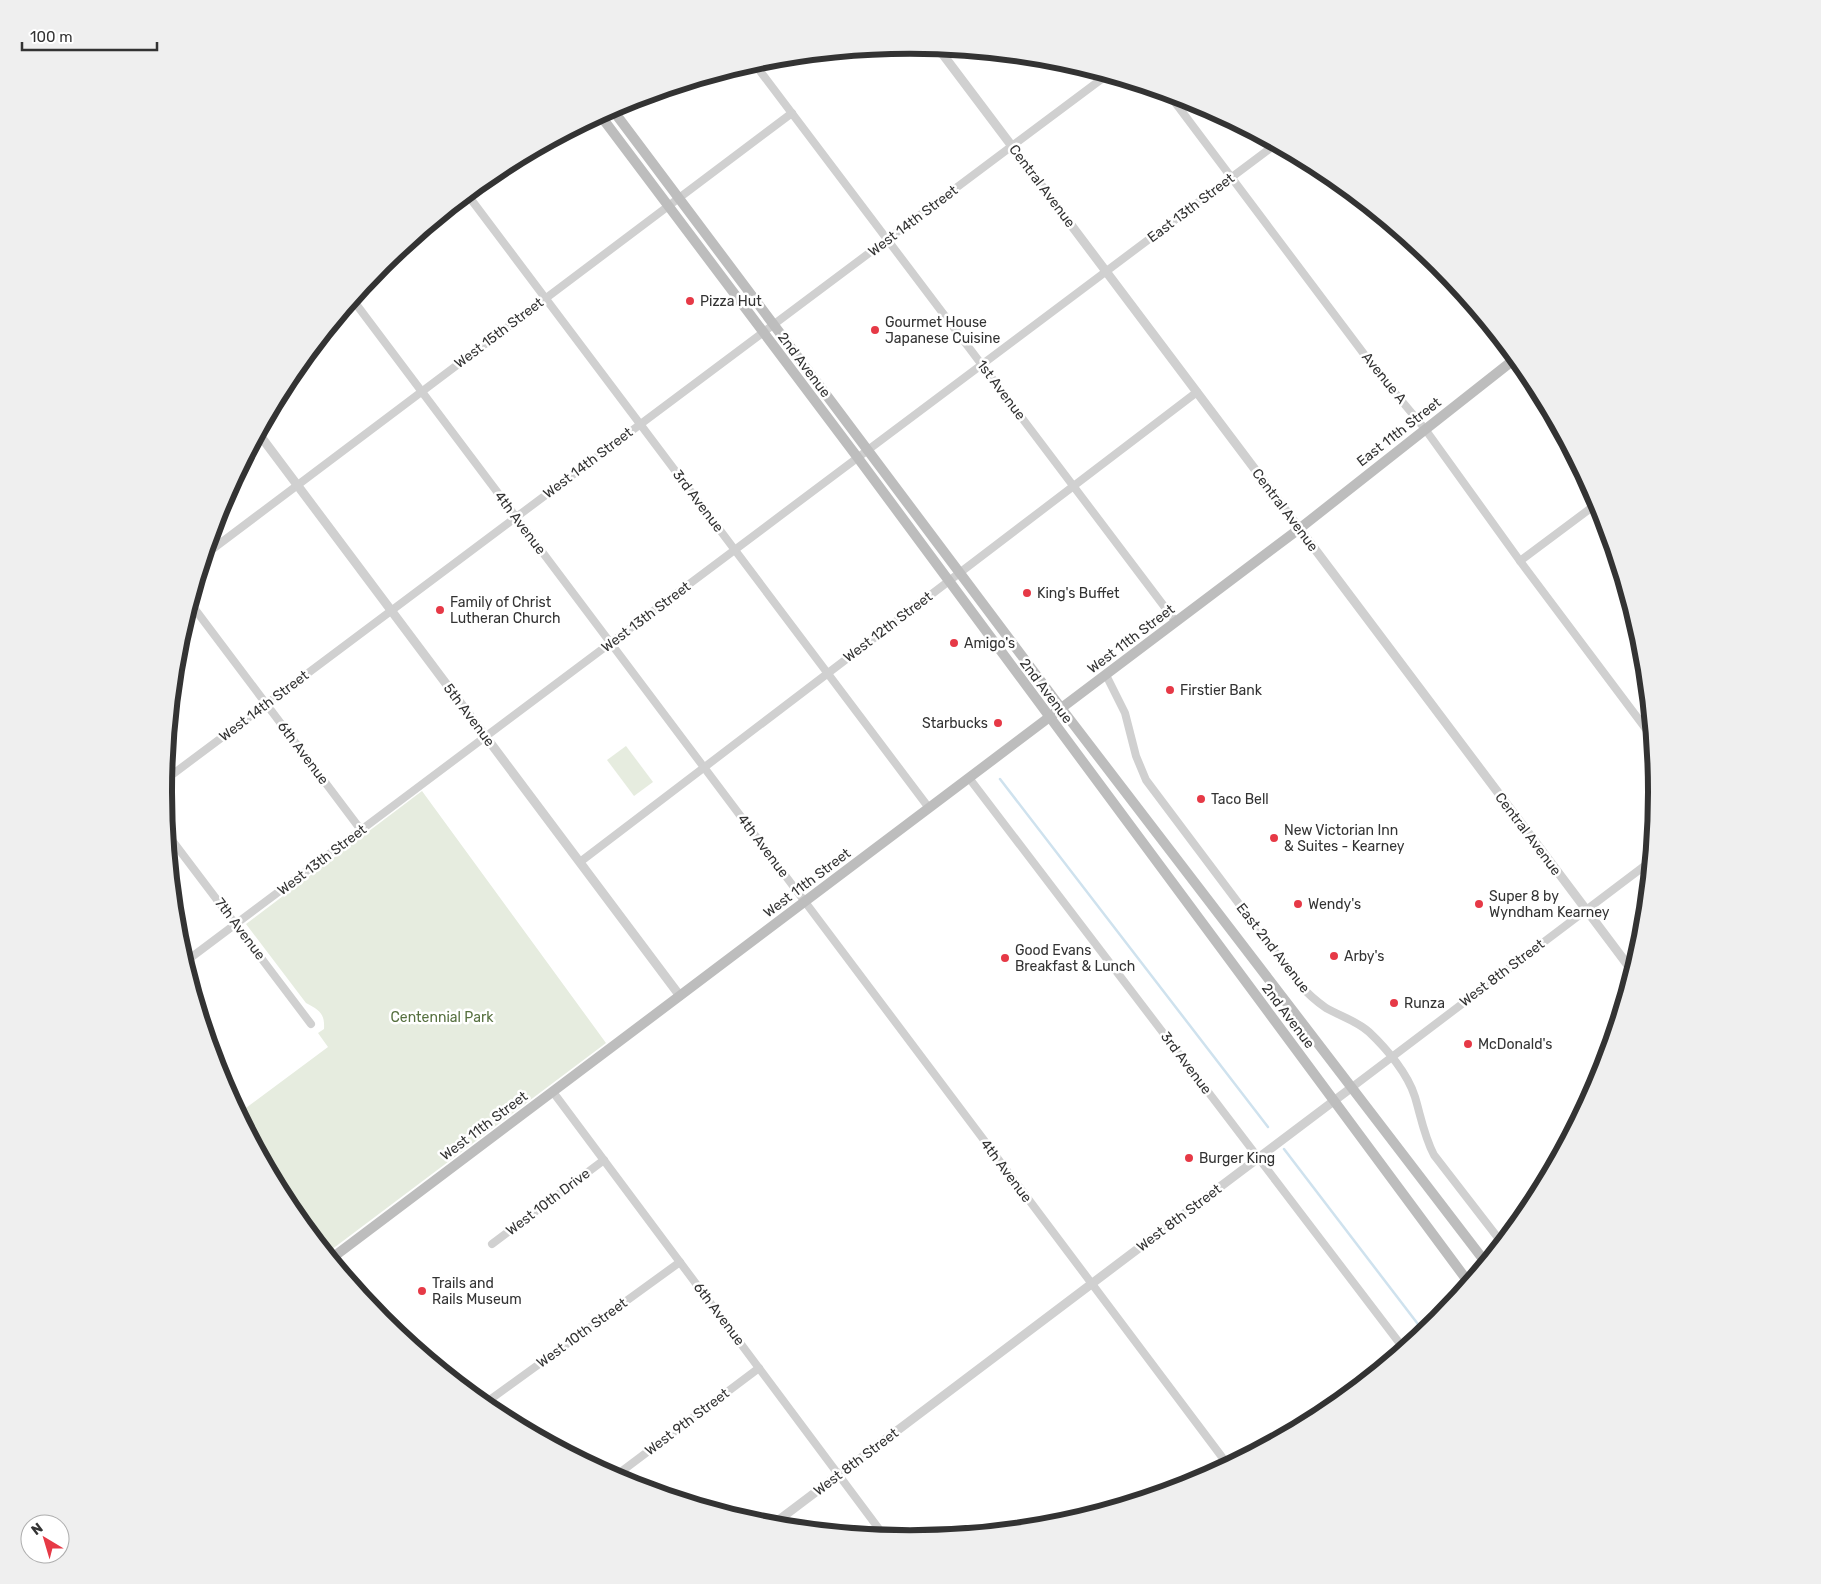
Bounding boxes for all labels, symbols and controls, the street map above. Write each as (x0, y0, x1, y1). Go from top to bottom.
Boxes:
scale bar (22, 20, 158, 52)
text: 100 m (30, 28, 72, 46)
street label: Central Avenue (1005, 141, 1079, 231)
street label: East 13th Street (1144, 169, 1238, 246)
street label: West 14th Street (865, 182, 961, 260)
place label: Pizza Hut (700, 293, 762, 310)
street label: West 15th Street (451, 294, 547, 372)
marker: Pizza Hut (684, 295, 696, 307)
place label: Gourmet House Japanese Cuisine (885, 314, 1001, 347)
marker: Gourmet House Japanese Cuisine (869, 324, 881, 336)
street label: 2nd Avenue (774, 329, 834, 401)
street label: Avenue A (1358, 349, 1410, 408)
street label: 1st Avenue (973, 357, 1029, 423)
street label: East 11th Street (1354, 394, 1445, 470)
street label: West 14th Street (540, 424, 636, 502)
street label: Central Avenue (1248, 465, 1322, 555)
street label: 3rd Avenue (669, 466, 727, 536)
street label: 4th Avenue (491, 488, 549, 558)
street label: West 13th Street (598, 578, 694, 656)
place label: King's Buffet (1037, 585, 1120, 602)
marker: King's Buffet (1021, 587, 1033, 599)
street label: West 12th Street (840, 588, 936, 666)
place label: Family of Christ Lutheran Church (450, 594, 561, 627)
street label: West 11th Street (1084, 600, 1178, 677)
marker: Family of Christ Lutheran Church (434, 604, 446, 616)
place label: Amigo's (964, 635, 1015, 652)
marker: Amigo's (948, 637, 960, 649)
street label: 2nd Avenue (1016, 655, 1076, 727)
street label: West 14th Street (216, 667, 312, 745)
street label: 5th Avenue (440, 680, 498, 750)
place label: Firstier Bank (1180, 682, 1263, 699)
marker: Firstier Bank (1164, 684, 1176, 696)
place label: Starbucks (922, 715, 988, 732)
marker: Starbucks (992, 717, 1004, 729)
street label: 6th Avenue (274, 718, 332, 788)
street label: Central Avenue (1491, 789, 1565, 879)
place label: Taco Bell (1211, 791, 1269, 808)
marker: Taco Bell (1195, 793, 1207, 805)
street label: 4th Avenue (734, 811, 792, 881)
street label: West 13th Street (274, 821, 370, 899)
place label: New Victorian Inn & Suites - Kearney (1284, 822, 1405, 855)
marker: New Victorian Inn & Suites - Kearney (1268, 832, 1280, 844)
street label: West 11th Street (760, 844, 854, 921)
place label: Super 8 by Wyndham Kearney (1489, 888, 1610, 921)
street label: 7th Avenue (211, 895, 269, 964)
place label: Wendy's (1308, 896, 1361, 913)
marker: Wendy's (1292, 898, 1304, 910)
marker: Super 8 by Wyndham Kearney (1473, 898, 1485, 910)
street label: East 2nd Avenue (1233, 900, 1313, 996)
street label: West 8th Street (1456, 935, 1548, 1010)
place label: Good Evans Breakfast & Lunch (1015, 942, 1135, 975)
place label: Arby's (1344, 948, 1384, 965)
marker: Arby's (1328, 950, 1340, 962)
marker: Good Evans Breakfast & Lunch (999, 952, 1011, 964)
street label: 2nd Avenue (1258, 980, 1318, 1052)
place label: Runza (1404, 995, 1445, 1012)
marker: Runza (1388, 997, 1400, 1009)
park label: Centennial Park (391, 1009, 494, 1026)
street label: 3rd Avenue (1157, 1028, 1215, 1098)
place label: McDonald's (1478, 1036, 1552, 1053)
marker: McDonald's (1462, 1038, 1474, 1050)
street label: West 11th Street (437, 1087, 531, 1164)
street label: 4th Avenue (977, 1136, 1035, 1206)
place label: Burger King (1199, 1150, 1275, 1167)
marker: Burger King (1183, 1152, 1195, 1164)
street label: West 10th Drive (503, 1165, 593, 1239)
street label: West 8th Street (1133, 1180, 1225, 1255)
place label: Trails and Rails Museum (432, 1275, 522, 1308)
street label: 6th Avenue (690, 1279, 748, 1349)
marker: Trails and Rails Museum (416, 1285, 428, 1297)
street label: West 10th Street (533, 1294, 631, 1371)
street label: West 9th Street (642, 1385, 733, 1459)
street label: West 8th Street (810, 1424, 902, 1499)
north arrow (20, 1514, 70, 1564)
text: N (28, 1519, 47, 1539)

